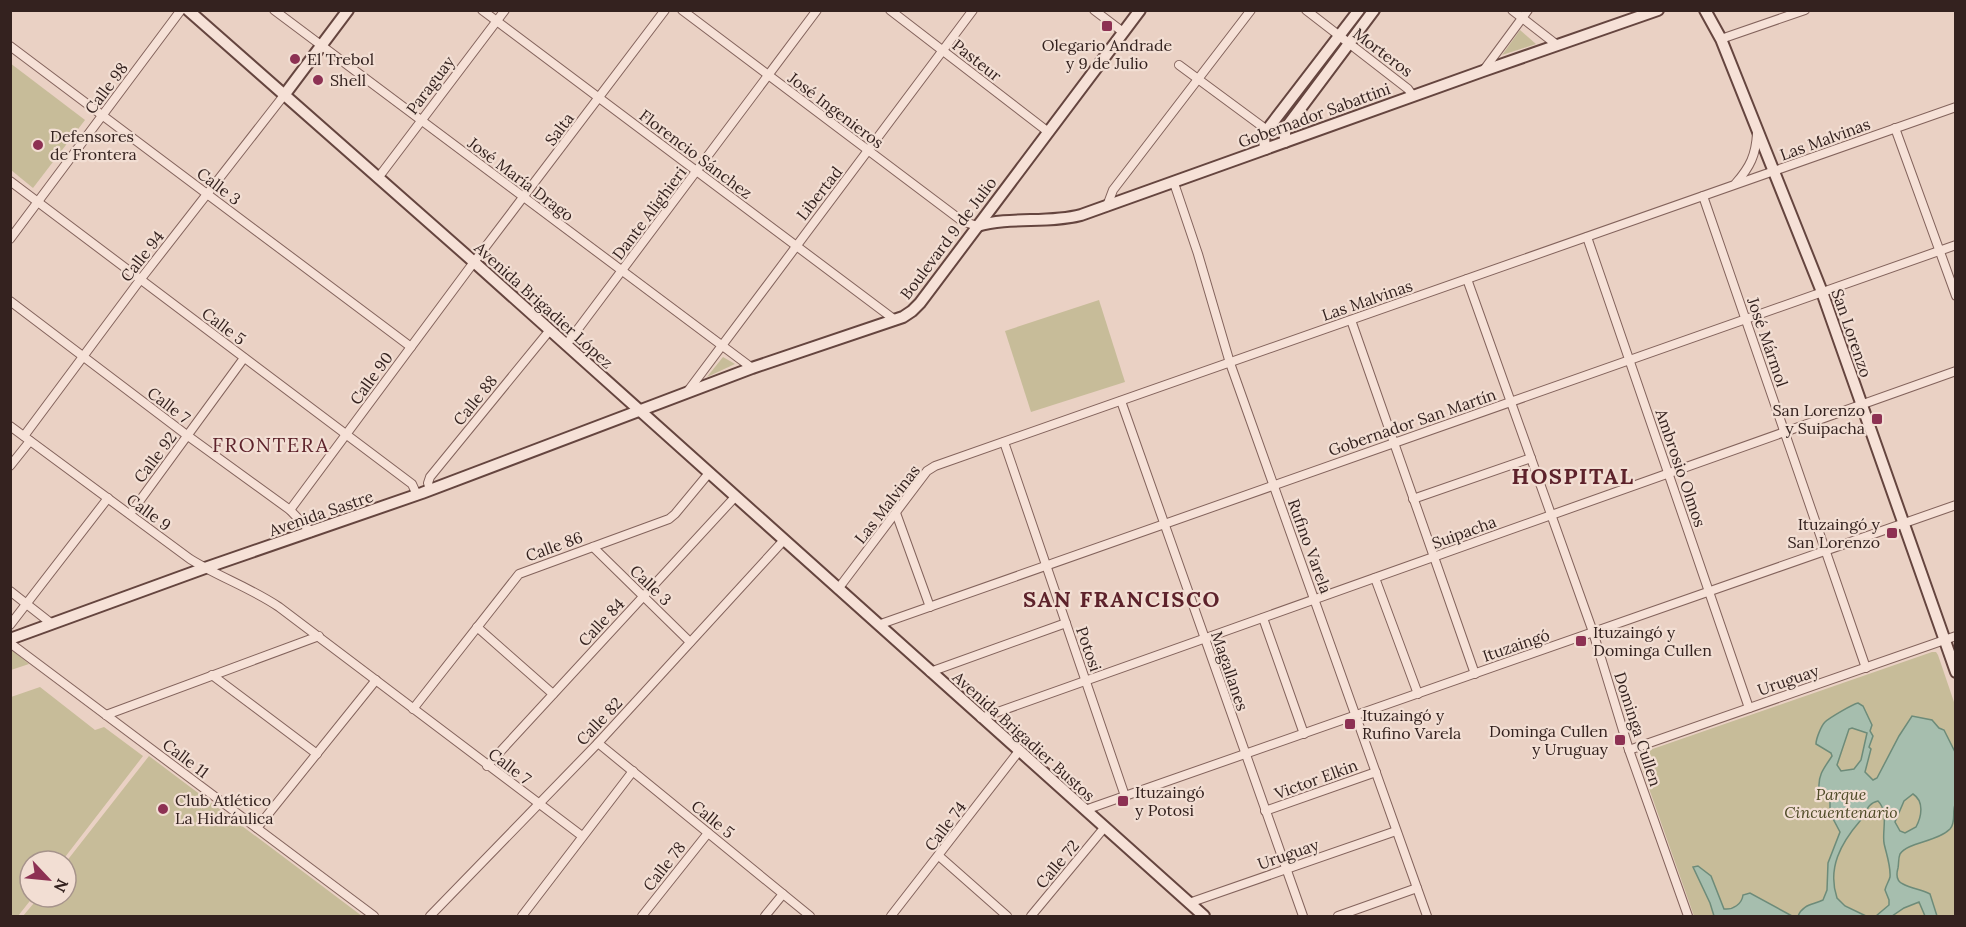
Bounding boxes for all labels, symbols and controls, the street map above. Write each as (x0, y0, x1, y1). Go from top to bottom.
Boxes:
marker: Olegario Andrade y 9 de Julio (1100, 19, 1114, 33)
street label: Morteros (1349, 23, 1417, 81)
street label: Pasteur (949, 35, 1006, 85)
place label: Olegario Andrade y 9 de Julio (1042, 35, 1173, 73)
place label: El Trebol (307, 49, 374, 69)
street label: Paraguay (402, 51, 459, 118)
marker: El Trebol (288, 52, 302, 66)
street label: Calle 98 (80, 58, 132, 118)
street label: José Ingenieros (784, 67, 888, 152)
place label: Shell (330, 70, 366, 90)
marker: Shell (311, 73, 325, 87)
street label: Gobernador Sabattini (1235, 78, 1393, 152)
street label: Florencio Sánchez (636, 105, 756, 203)
street label: Salta (540, 109, 578, 149)
street label: Las Malvinas (1777, 113, 1873, 165)
place label: Defensores de Frontera (50, 126, 137, 164)
street label: José María Drago (463, 132, 578, 225)
marker: Defensores de Frontera (31, 138, 45, 152)
street label: Libertad (792, 162, 846, 224)
street label: Calle 3 (193, 163, 245, 209)
street label: Dante Alighieri (608, 163, 690, 263)
street label: Boulevard 9 de Julio (895, 173, 1001, 303)
street label: Calle 94 (116, 226, 168, 285)
street label: Avenida Brigadier López (470, 237, 618, 373)
street label: Las Malvinas (1319, 275, 1415, 325)
street label: San Lorenzo (1827, 286, 1877, 380)
street label: José Mármol (1743, 294, 1793, 389)
street label: Calle 5 (198, 303, 250, 349)
street label: Calle 90 (345, 348, 397, 408)
street label: Calle 88 (449, 371, 501, 429)
street label: Calle 7 (144, 382, 195, 428)
street label: Gobernador San Martín (1325, 384, 1499, 460)
place label: San Lorenzo y Suipacha (1773, 400, 1865, 438)
street label: Ambrosio Olmos (1651, 405, 1711, 530)
marker: San Lorenzo y Suipacha (1870, 412, 1884, 426)
street label: Calle 92 (129, 427, 181, 487)
district label: FRONTERA (212, 432, 330, 457)
street label: Las Malvinas (850, 461, 924, 547)
district label: HOSPITAL (1511, 462, 1635, 490)
street label: Avenida Sastre (265, 486, 376, 541)
street label: Calle 9 (123, 489, 175, 535)
street label: Rufino Varela (1284, 496, 1336, 596)
street label: Suipacha (1429, 511, 1499, 553)
place label: Ituzaingó y San Lorenzo (1788, 514, 1881, 552)
street label: Calle 86 (523, 526, 585, 566)
marker: Ituzaingó y San Lorenzo (1885, 526, 1899, 540)
street label: Calle 3 (626, 560, 676, 610)
district label: SAN FRANCISCO (1023, 585, 1221, 613)
street label: Calle 84 (574, 593, 629, 650)
place label: Ituzaingó y Dominga Cullen (1593, 622, 1712, 660)
street label: Potosi (1072, 624, 1106, 674)
street label: Ituzaingó (1480, 624, 1552, 666)
street label: Magallanes (1207, 629, 1253, 713)
marker: Ituzaingó y Dominga Cullen (1574, 634, 1588, 648)
street label: Uruguay (1755, 660, 1822, 700)
street label: Avenida Brigadier Bustos (948, 666, 1099, 805)
street label: Dominga Cullen (1610, 669, 1666, 789)
street label: Calle 82 (572, 693, 626, 749)
place label: Ituzaingó y Rufino Varela (1362, 705, 1461, 743)
marker: Ituzaingó y Rufino Varela (1343, 717, 1357, 731)
place label: Dominga Cullen y Uruguay (1489, 721, 1609, 759)
marker: Dominga Cullen y Uruguay (1613, 733, 1627, 747)
street label: Calle 11 (159, 734, 213, 782)
street label: Calle 7 (485, 743, 536, 789)
street label: Victor Elkin (1271, 755, 1361, 804)
place label: Ituzaingó y Potosi (1135, 782, 1205, 820)
park label: Parque Cincuentenario (1784, 784, 1898, 822)
place label: Club Atlético La Hidráulica (175, 790, 274, 828)
marker: Ituzaingó y Potosi (1116, 794, 1130, 808)
street label: Calle 5 (687, 796, 739, 842)
street label: Calle 74 (920, 797, 970, 855)
marker: Club Atlético La Hidráulica (156, 802, 170, 816)
street label: Uruguay (1255, 834, 1322, 874)
street label: Calle 72 (1031, 836, 1083, 892)
street label: Calle 78 (638, 837, 690, 895)
north arrow (18, 849, 78, 909)
text: N (50, 876, 73, 896)

